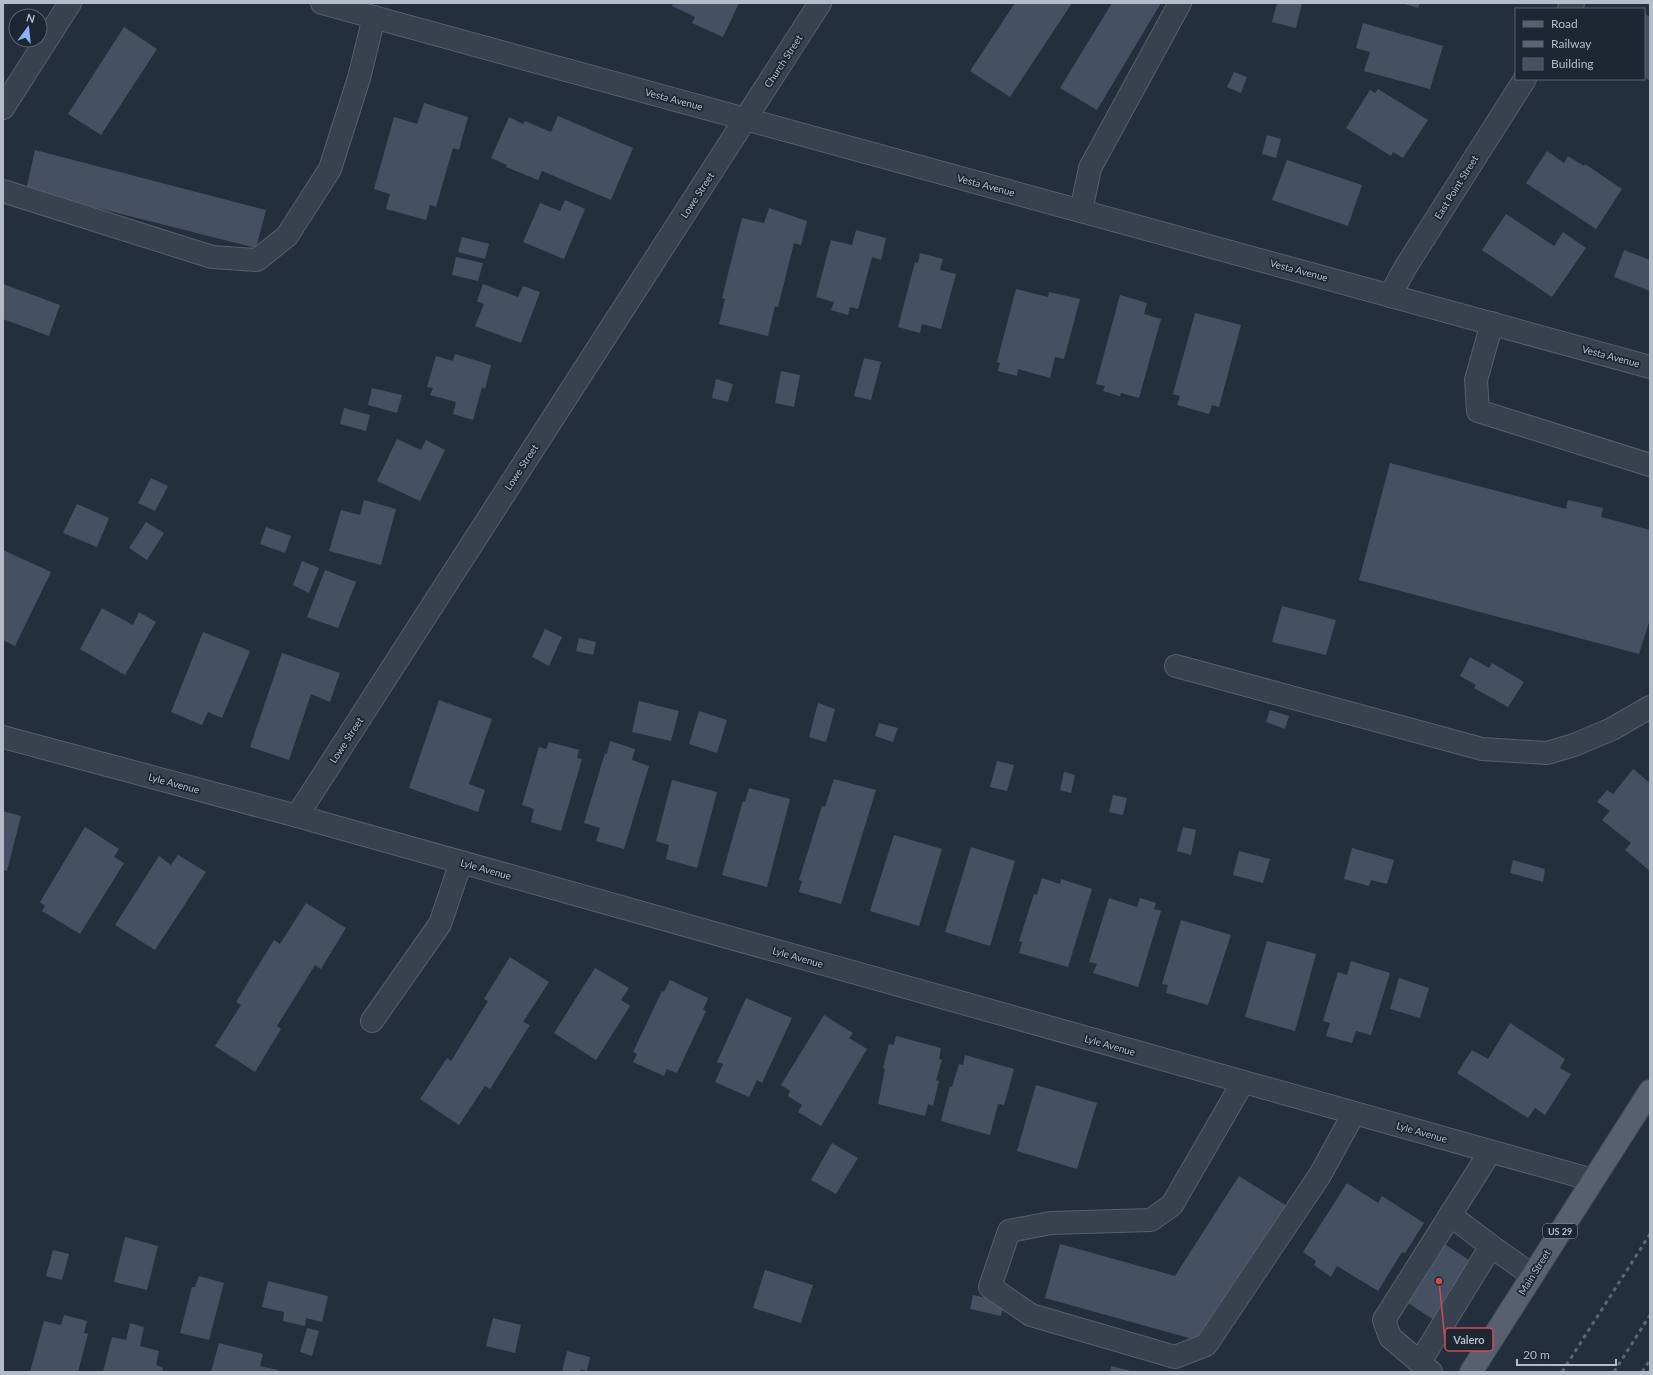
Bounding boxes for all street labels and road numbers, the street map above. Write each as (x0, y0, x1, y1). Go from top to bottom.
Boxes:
street label: Church Street (761, 32, 805, 90)
street label: Vesta Avenue (644, 86, 704, 112)
street label: East Point Street (1432, 153, 1481, 221)
street label: Lowe Street (678, 169, 717, 220)
street label: Vesta Avenue (956, 172, 1016, 198)
street label: Vesta Avenue (1269, 257, 1329, 283)
street label: Vesta Avenue (1581, 343, 1641, 369)
street label: Lowe Street (502, 441, 541, 492)
street label: Lowe Street (327, 714, 366, 765)
street label: Lyle Avenue (147, 770, 201, 796)
street label: Lyle Avenue (459, 856, 513, 882)
street label: Lyle Avenue (771, 944, 825, 970)
street label: Lyle Avenue (1083, 1032, 1137, 1058)
street label: Lyle Avenue (1395, 1119, 1449, 1145)
road number: US 29 (1543, 1224, 1577, 1238)
street label: Main Street (1515, 1247, 1553, 1297)

